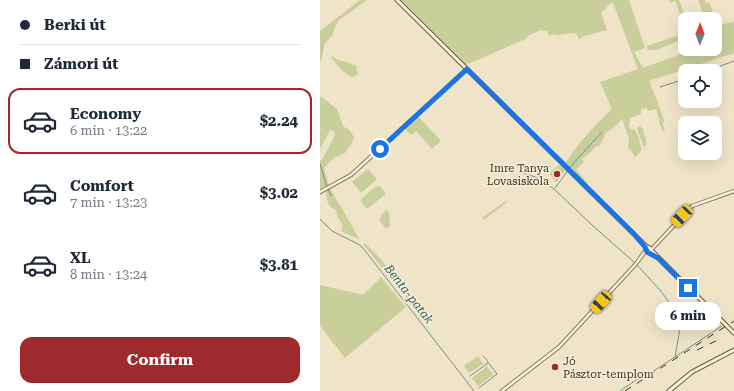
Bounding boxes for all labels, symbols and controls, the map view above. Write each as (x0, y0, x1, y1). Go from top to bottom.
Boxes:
north arrow (678, 12, 722, 56)
map controls (678, 12, 722, 160)
text: Berki út (44, 16, 106, 34)
text: Zámori út (44, 55, 118, 73)
button: locate (678, 64, 722, 108)
icon: car (22, 103, 58, 139)
text: Economy (70, 105, 141, 123)
text: $2.24 (260, 112, 298, 130)
button: layers (678, 116, 722, 160)
text: 6 min · 13:22 (70, 123, 147, 138)
route start (371, 140, 389, 158)
place label: Imre Tanya Lovasiskola (487, 162, 549, 188)
marker: Imre Tanya Lovasiskola (552, 169, 562, 179)
icon: car (22, 175, 58, 211)
text: Comfort (70, 177, 134, 195)
text: $3.02 (260, 184, 298, 202)
text: 7 min · 13:23 (70, 195, 147, 210)
car (669, 203, 695, 229)
icon: car (22, 247, 58, 283)
text: XL (70, 249, 91, 267)
text: $3.81 (260, 256, 298, 274)
water label: Benta-patak (381, 261, 437, 327)
text: 8 min · 13:24 (70, 267, 147, 282)
route end (679, 279, 697, 297)
car (589, 289, 613, 315)
callout: 6 min (655, 302, 721, 330)
text: 6 min (670, 308, 706, 323)
button: Confirm (20, 337, 300, 383)
place label: Jó Pásztor-templom (563, 355, 654, 381)
marker: Jó Pásztor-templom (550, 362, 560, 372)

